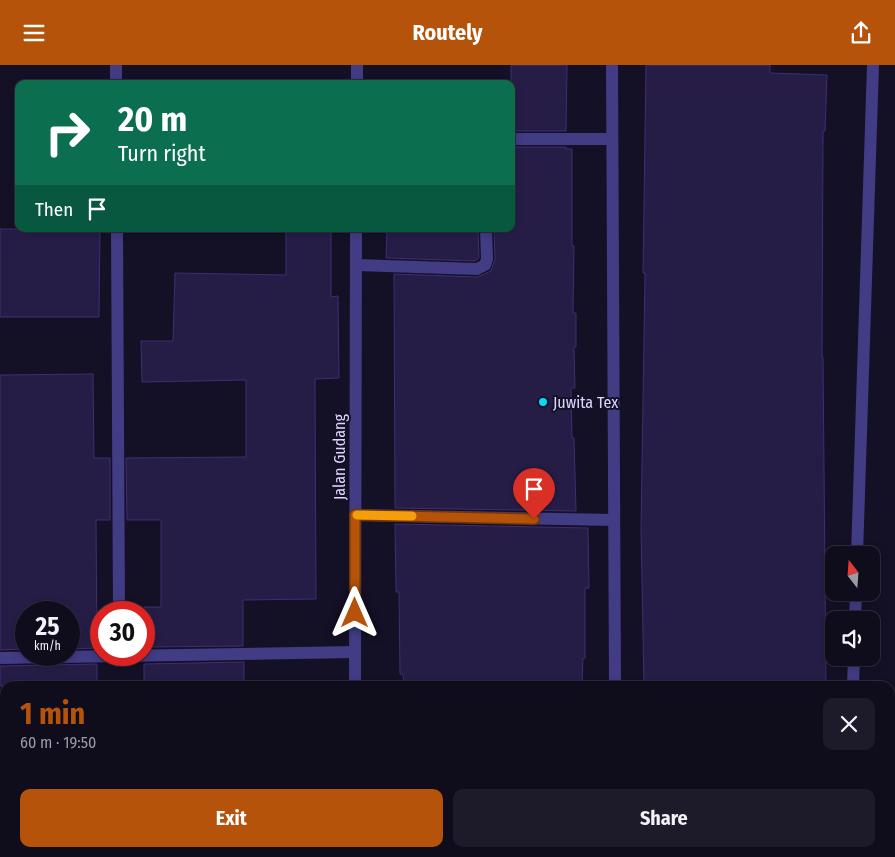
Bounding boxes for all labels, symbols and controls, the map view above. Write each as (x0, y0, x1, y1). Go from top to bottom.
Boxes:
icon: menu (20, 19, 48, 47)
text: Routely (413, 19, 482, 46)
icon: share (847, 19, 875, 47)
text: 20 m (118, 98, 187, 140)
icon: right (35, 100, 100, 165)
text: Turn right (118, 140, 206, 167)
icon: arrive (83, 195, 111, 223)
text: Then (35, 198, 73, 221)
place label: Juwita Tex (553, 393, 618, 412)
marker: Juwita Tex (537, 396, 549, 408)
street label: Jalan Gudang (330, 413, 349, 500)
pin (513, 468, 555, 519)
icon: arrive (520, 475, 548, 503)
north arrow (825, 546, 880, 601)
map controls (825, 546, 880, 666)
position arrow (328, 586, 380, 638)
speed limit sign: 30 (90, 601, 155, 666)
button: sound (825, 611, 880, 666)
text: 25 (36, 612, 59, 642)
text: km/h (34, 639, 61, 653)
text: 1 min (20, 696, 85, 732)
button: close (823, 698, 875, 750)
text: 60 m · 19:50 (20, 733, 96, 752)
button: Exit (20, 789, 443, 847)
button: Share (453, 789, 875, 847)

